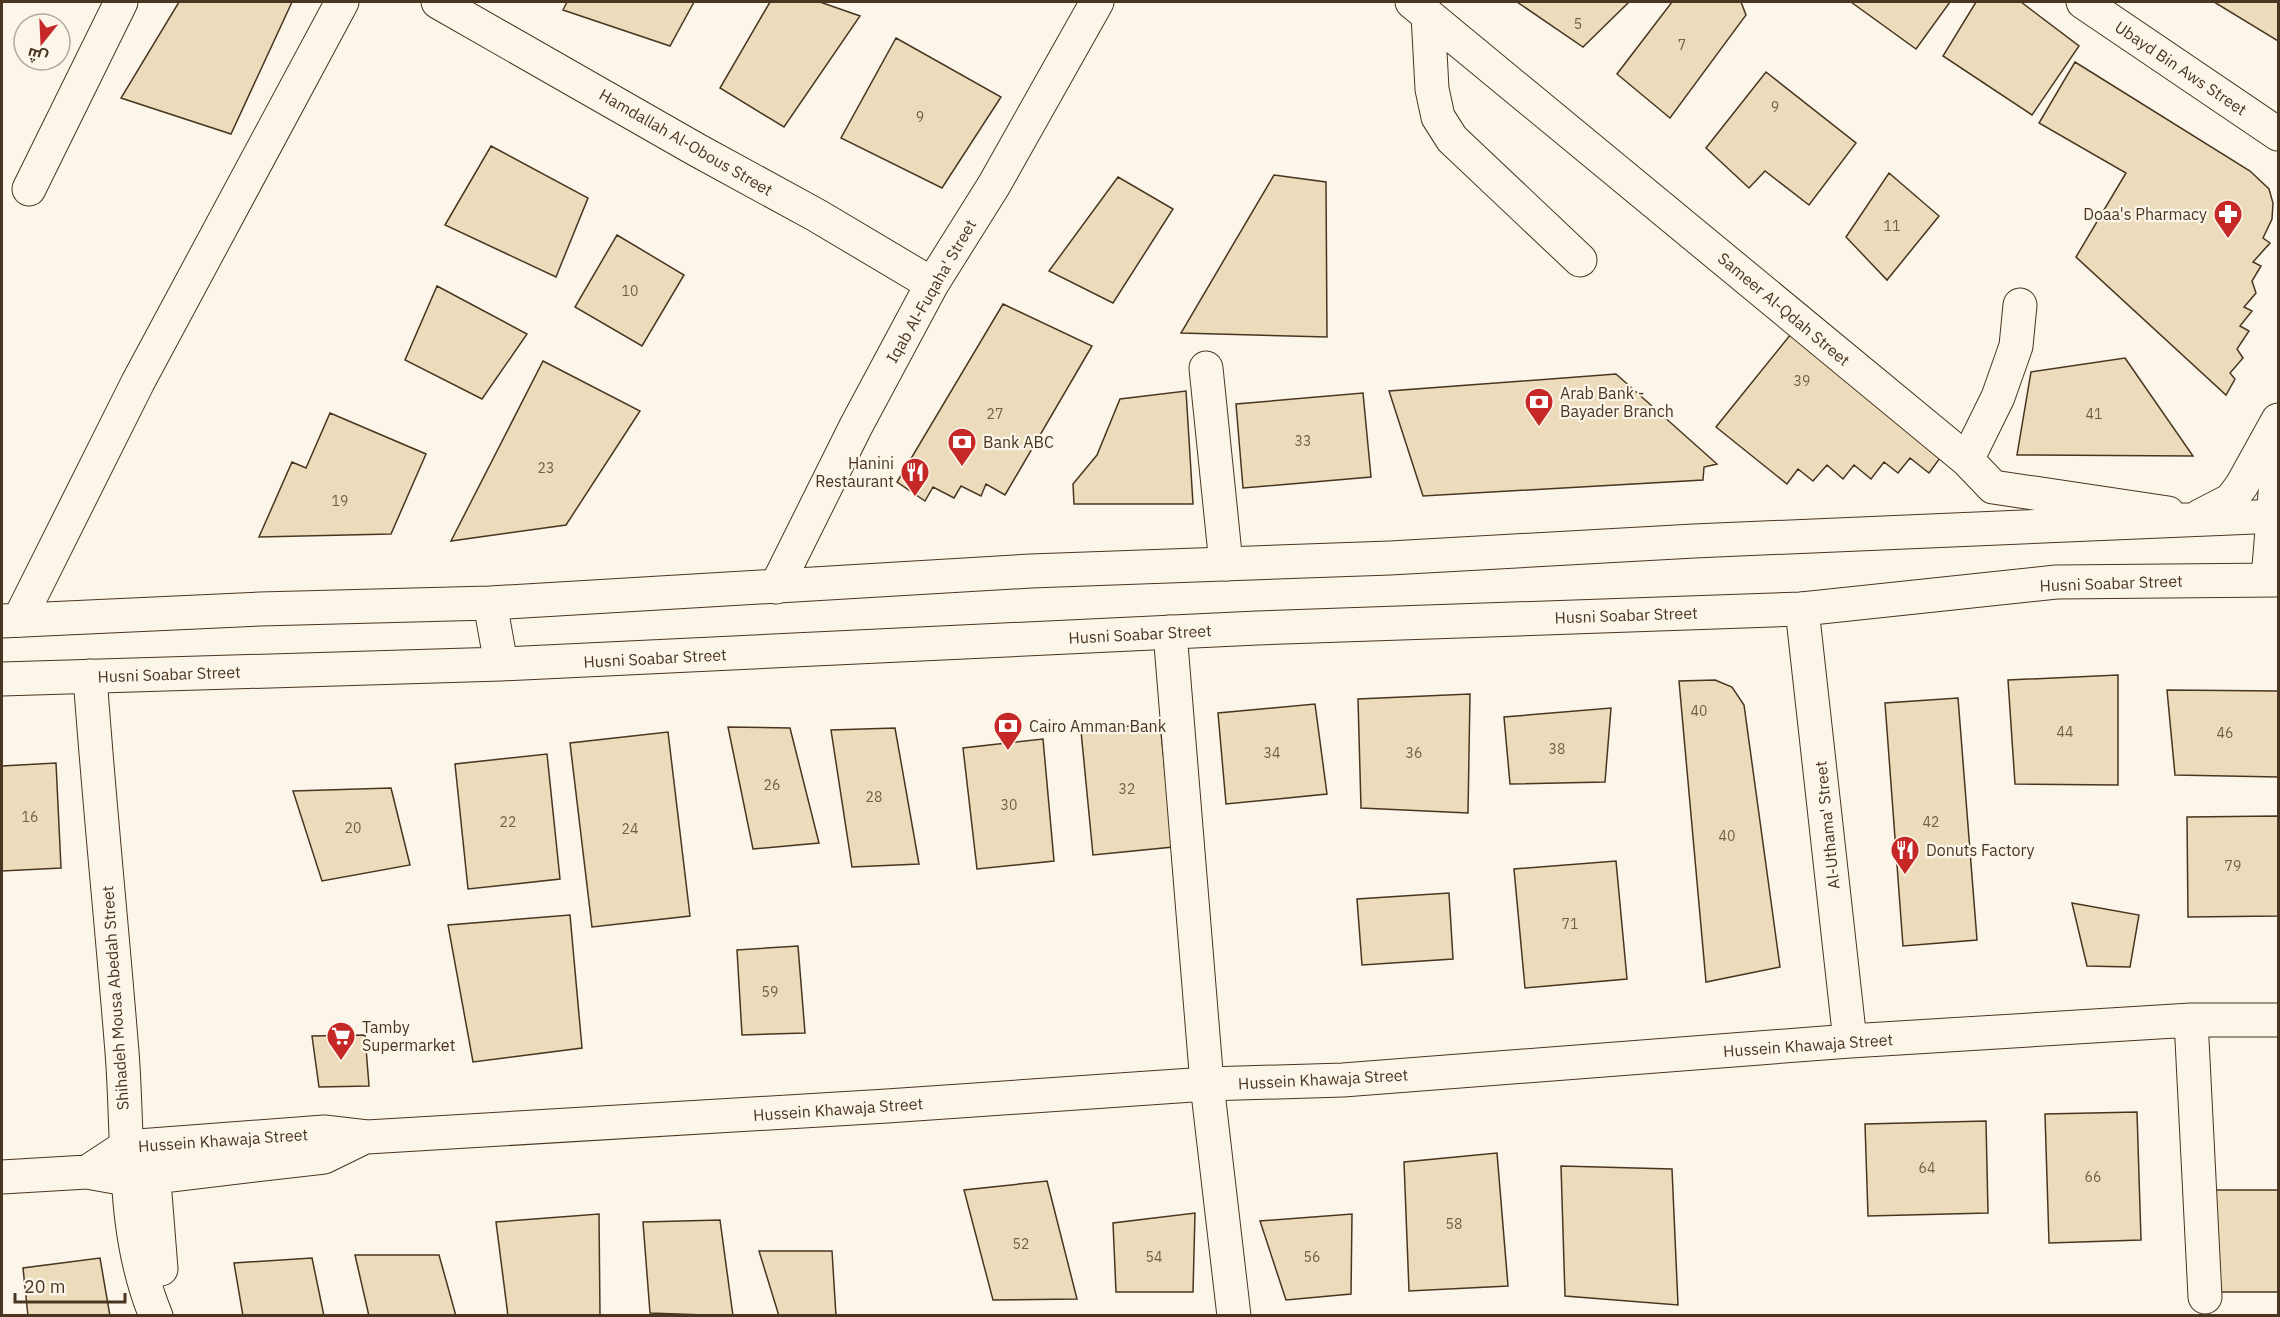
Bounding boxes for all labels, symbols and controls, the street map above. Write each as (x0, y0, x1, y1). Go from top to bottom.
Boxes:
north arrow (12, 12, 72, 72)
house number: 5 (1574, 15, 1582, 33)
street label: Ubayd Bin Aws Street (2111, 16, 2251, 120)
house number: 7 (1678, 36, 1686, 54)
text: ش (25, 44, 50, 69)
street label: Hamdallah Al-Obous Street (596, 84, 776, 200)
house number: 9 (1771, 98, 1779, 116)
house number: 9 (916, 108, 924, 126)
pharmacy icon: Doaa's Pharmacy (2212, 198, 2244, 240)
place label: Doaa's Pharmacy (2083, 204, 2207, 224)
street label: Iqab Al-Fuqaha' Street (882, 216, 980, 366)
house number: 11 (1884, 217, 1900, 235)
street label: Sameer Al-Qdah Street (1714, 248, 1854, 370)
house number: 10 (622, 282, 638, 300)
house number: 39 (1794, 372, 1810, 390)
place label: Arab Bank - Bayader Branch (1560, 383, 1674, 421)
bank icon: Arab Bank - Bayader Branch (1523, 386, 1555, 428)
house number: 27 (987, 405, 1003, 423)
house number: 41 (2086, 405, 2102, 423)
bank icon: Bank ABC (946, 426, 978, 468)
place label: Bank ABC (983, 432, 1054, 452)
house number: 33 (1295, 432, 1311, 450)
place label: Hanini Restaurant (815, 453, 894, 491)
restaurant icon: Hanini Restaurant (899, 456, 931, 498)
house number: 23 (538, 459, 554, 477)
house number: 19 (332, 492, 348, 510)
street label: Husni Soabar Street (2039, 571, 2183, 595)
street label: Husni Soabar Street (1554, 603, 1698, 627)
street label: Husni Soabar Street (1068, 620, 1212, 648)
street label: Husni Soabar Street (583, 644, 727, 672)
street label: Husni Soabar Street (97, 662, 241, 686)
house number: 40 (1691, 702, 1707, 720)
bank icon: Cairo Amman Bank (992, 710, 1024, 752)
place label: Cairo Amman Bank (1029, 716, 1167, 736)
house number: 44 (2057, 723, 2073, 741)
house number: 46 (2217, 724, 2233, 742)
house number: 38 (1549, 740, 1565, 758)
house number: 34 (1264, 744, 1280, 762)
house number: 36 (1406, 744, 1422, 762)
street label: Al-Uthama' Street (1810, 760, 1844, 890)
house number: 26 (764, 776, 780, 794)
house number: 32 (1119, 780, 1135, 798)
house number: 28 (866, 788, 882, 806)
house number: 30 (1001, 796, 1017, 814)
house number: 16 (22, 808, 38, 826)
house number: 22 (500, 813, 516, 831)
house number: 42 (1923, 813, 1939, 831)
house number: 20 (345, 819, 361, 837)
house number: 24 (622, 820, 638, 838)
house number: 40 (1719, 827, 1735, 845)
restaurant icon: Donuts Factory (1889, 834, 1921, 876)
place label: Donuts Factory (1926, 840, 2034, 860)
house number: 79 (2225, 857, 2241, 875)
street label: Shihadeh Mousa Abedah Street (97, 885, 133, 1111)
house number: 71 (1562, 915, 1578, 933)
house number: 59 (762, 983, 778, 1001)
place label: Tamby Supermarket (362, 1017, 455, 1055)
supermarket icon: Tamby Supermarket (325, 1020, 357, 1062)
street label: Hussein Khawaja Street (1722, 1029, 1894, 1061)
street label: Hussein Khawaja Street (1238, 1065, 1408, 1093)
street label: Hussein Khawaja Street (752, 1093, 924, 1125)
street label: Hussein Khawaja Street (137, 1124, 309, 1156)
house number: 64 (1919, 1159, 1935, 1177)
house number: 66 (2085, 1168, 2101, 1186)
house number: 58 (1446, 1215, 1462, 1233)
house number: 52 (1013, 1235, 1029, 1253)
house number: 54 (1146, 1248, 1162, 1266)
house number: 56 (1304, 1248, 1320, 1266)
scale bar (15, 1266, 124, 1304)
text: 20 m (24, 1275, 66, 1298)

